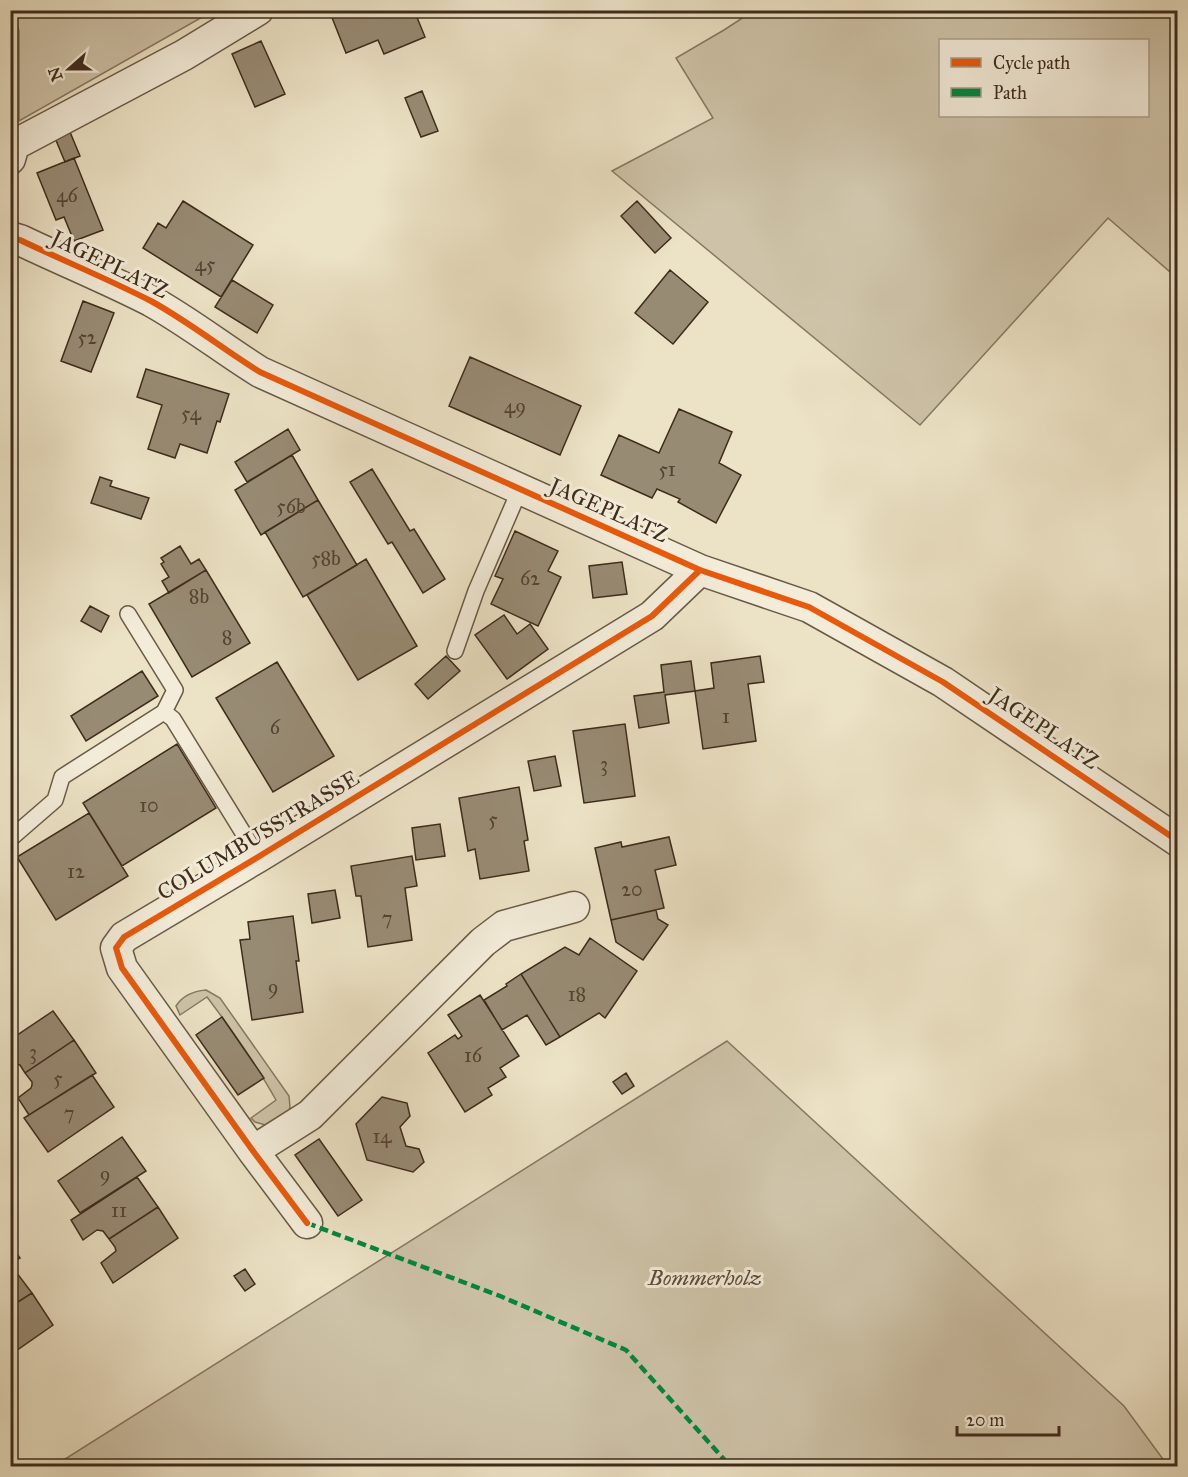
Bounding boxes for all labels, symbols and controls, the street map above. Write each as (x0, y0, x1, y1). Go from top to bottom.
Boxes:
north arrow (39, 39, 99, 99)
legend (939, 39, 1149, 117)
text: Cycle path (993, 52, 1070, 74)
text: N (44, 64, 67, 84)
text: Path (993, 82, 1027, 104)
house number: 46 (56, 183, 78, 207)
street label: JAGEPLATZ (45, 223, 173, 304)
house number: 45 (195, 252, 215, 276)
house number: 52 (77, 325, 97, 349)
house number: 49 (504, 394, 526, 418)
house number: 54 (181, 401, 202, 425)
house number: 51 (658, 457, 676, 481)
street label: JAGEPLATZ (544, 471, 673, 548)
house number: 56b (276, 494, 306, 518)
house number: 58b (311, 546, 341, 570)
house number: 62 (520, 566, 540, 590)
house number: 8b (189, 584, 209, 608)
house number: 8 (222, 625, 232, 649)
street label: JAGEPLATZ (982, 680, 1105, 775)
house number: 1 (722, 704, 730, 728)
house number: 6 (270, 715, 281, 739)
house number: 3 (600, 752, 608, 776)
street label: COLUMBUSSTRASSE (152, 764, 364, 906)
house number: 10 (139, 793, 159, 817)
house number: 5 (488, 807, 498, 831)
house number: 12 (67, 859, 85, 883)
house number: 20 (621, 877, 643, 901)
house number: 7 (382, 906, 392, 930)
house number: 9 (268, 975, 278, 999)
house number: 18 (568, 982, 586, 1006)
house number: 3 (29, 1040, 37, 1064)
house number: 16 (464, 1043, 483, 1067)
house number: 5 (53, 1066, 63, 1090)
house number: 7 (64, 1101, 74, 1125)
house number: 14 (372, 1124, 392, 1148)
house number: 9 (100, 1162, 110, 1186)
house number: 11 (111, 1198, 127, 1222)
park label: Bommerholz (647, 1264, 762, 1291)
scale bar (957, 1399, 1059, 1437)
text: 20 m (966, 1409, 1004, 1431)

